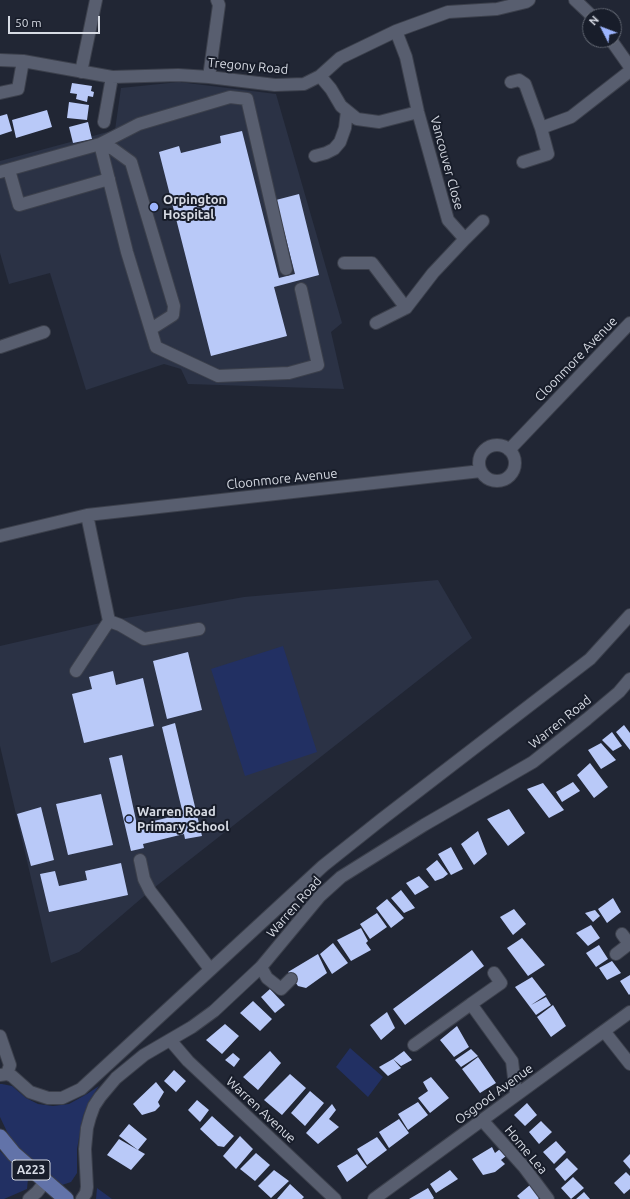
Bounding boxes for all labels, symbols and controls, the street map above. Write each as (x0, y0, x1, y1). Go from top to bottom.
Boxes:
scale bar (10, 8, 102, 34)
north arrow (582, 8, 622, 48)
text: N (587, 14, 601, 28)
text: 50 m (15, 16, 42, 29)
street label: Tregony Road (207, 55, 289, 77)
street label: Vancouver Close (427, 114, 467, 212)
place label: Orpington Hospital (163, 192, 226, 223)
marker: Orpington Hospital (148, 201, 160, 213)
street label: Cloonmore Avenue (532, 313, 620, 405)
street label: Cloonmore Avenue (226, 465, 338, 493)
street label: Warren Road (526, 692, 594, 752)
place label: Warren Road Primary School (137, 804, 229, 835)
marker: Warren Road Primary School (124, 814, 134, 824)
street label: Warren Road (263, 873, 325, 941)
street label: Osgood Avenue (452, 1060, 536, 1128)
street label: Warren Avenue (223, 1074, 299, 1146)
street label: Home Lea (501, 1123, 551, 1177)
road number: A223 (12, 1160, 50, 1180)

